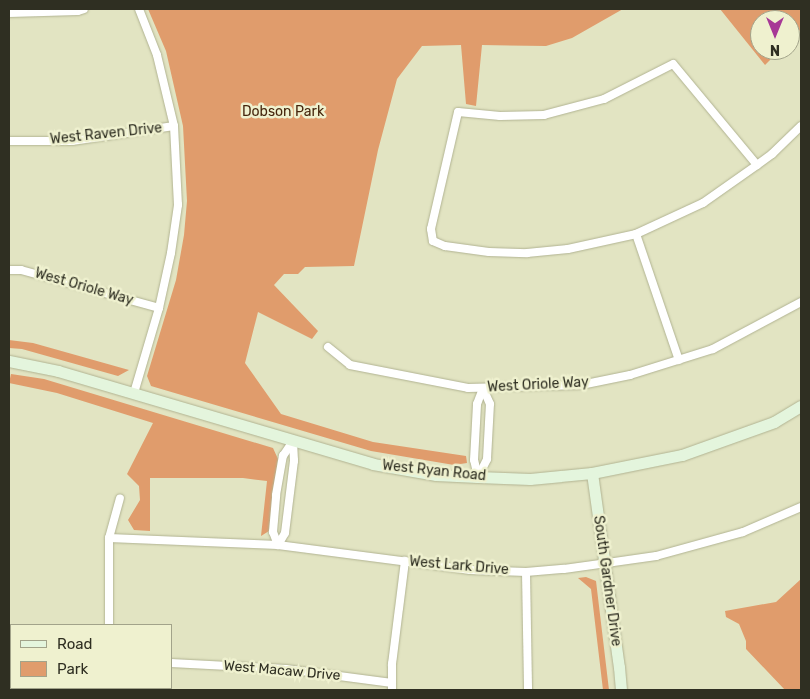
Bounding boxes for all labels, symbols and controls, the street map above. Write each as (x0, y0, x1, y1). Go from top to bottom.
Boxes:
north arrow (750, 10, 800, 60)
text: N (770, 41, 780, 58)
park label: Dobson Park (242, 104, 324, 120)
street label: West Raven Drive (49, 120, 163, 148)
street label: West Oriole Way (33, 265, 135, 309)
street label: West Oriole Way (487, 374, 589, 396)
street label: West Ryan Road (381, 457, 487, 485)
street label: South Gardner Drive (589, 514, 625, 648)
street label: West Lark Drive (408, 553, 510, 579)
legend (10, 624, 172, 689)
text: Road (57, 635, 93, 653)
street label: West Macaw Drive (223, 658, 341, 684)
text: Park (57, 660, 88, 678)

